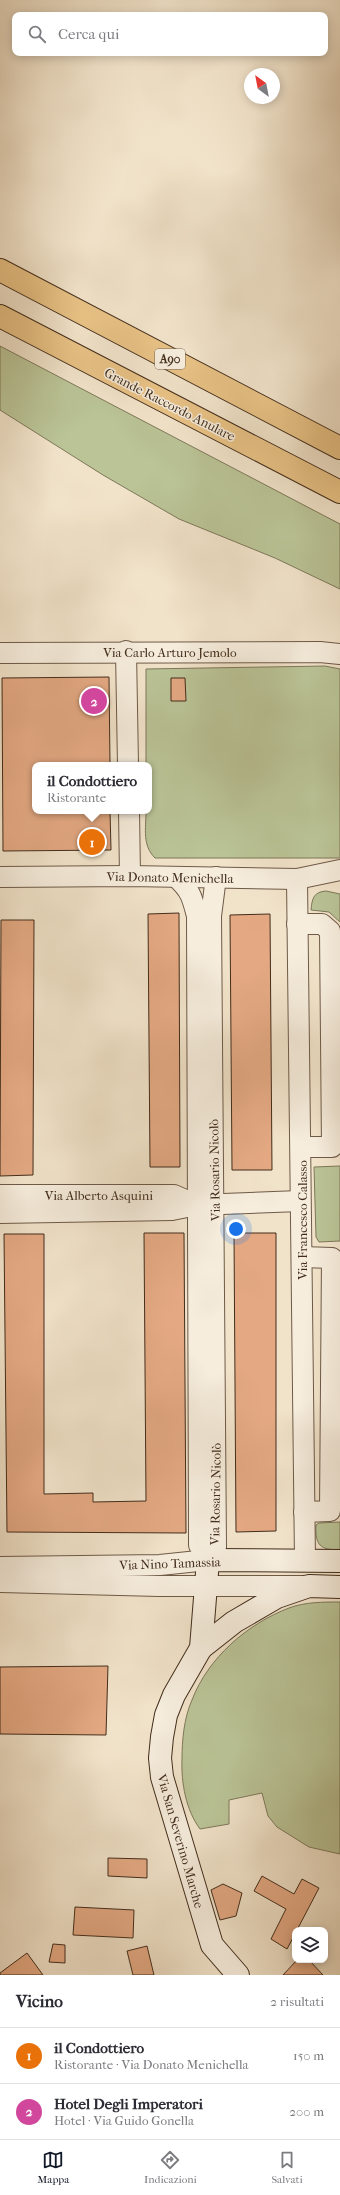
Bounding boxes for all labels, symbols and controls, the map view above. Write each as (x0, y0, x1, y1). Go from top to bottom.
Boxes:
search box (12, 12, 328, 56)
icon: search (26, 23, 48, 45)
text: Cerca qui (58, 25, 119, 43)
north arrow (244, 68, 280, 104)
road number: A90 (155, 349, 185, 369)
street label: Grande Raccordo Anulare (102, 365, 238, 444)
street label: Via Carlo Arturo Jemolo (102, 645, 237, 660)
pin: 2 (81, 686, 107, 716)
popup (32, 762, 152, 814)
text: il Condottiero (47, 772, 137, 790)
text: Ristorante (47, 790, 106, 805)
pin: 1 (79, 827, 105, 857)
street label: Via Donato Menichella (105, 869, 235, 886)
street label: Via Rosario Nicolò (206, 1118, 223, 1222)
street label: Via Francesco Calasso (295, 1160, 310, 1281)
street label: Via Alberto Asquini (44, 1188, 153, 1203)
your location (226, 1219, 246, 1239)
street label: Via Rosario Nicolò (207, 1442, 224, 1546)
street label: Via Nino Tamassia (118, 1554, 222, 1573)
street label: Via San Severino Marche (154, 1771, 207, 1910)
map controls (292, 1927, 328, 1963)
button: layers (292, 1927, 328, 1963)
text: Vicino (16, 1991, 63, 2011)
text: 2 risultati (270, 1994, 324, 2009)
text: il Condottiero (54, 2039, 144, 2057)
text: 1 (27, 2048, 31, 2063)
text: 150 m (293, 2048, 324, 2063)
text: Ristorante · Via Donato Menichella (54, 2057, 249, 2072)
text: Hotel Degli Imperatori (54, 2095, 203, 2113)
text: 2 (26, 2104, 32, 2119)
text: 200 m (289, 2104, 324, 2119)
text: Hotel · Via Guido Gonella (54, 2113, 194, 2128)
tab: Mappa (37, 2149, 69, 2186)
tab: Indicazioni (144, 2149, 197, 2186)
tab: Salvati (271, 2149, 303, 2186)

